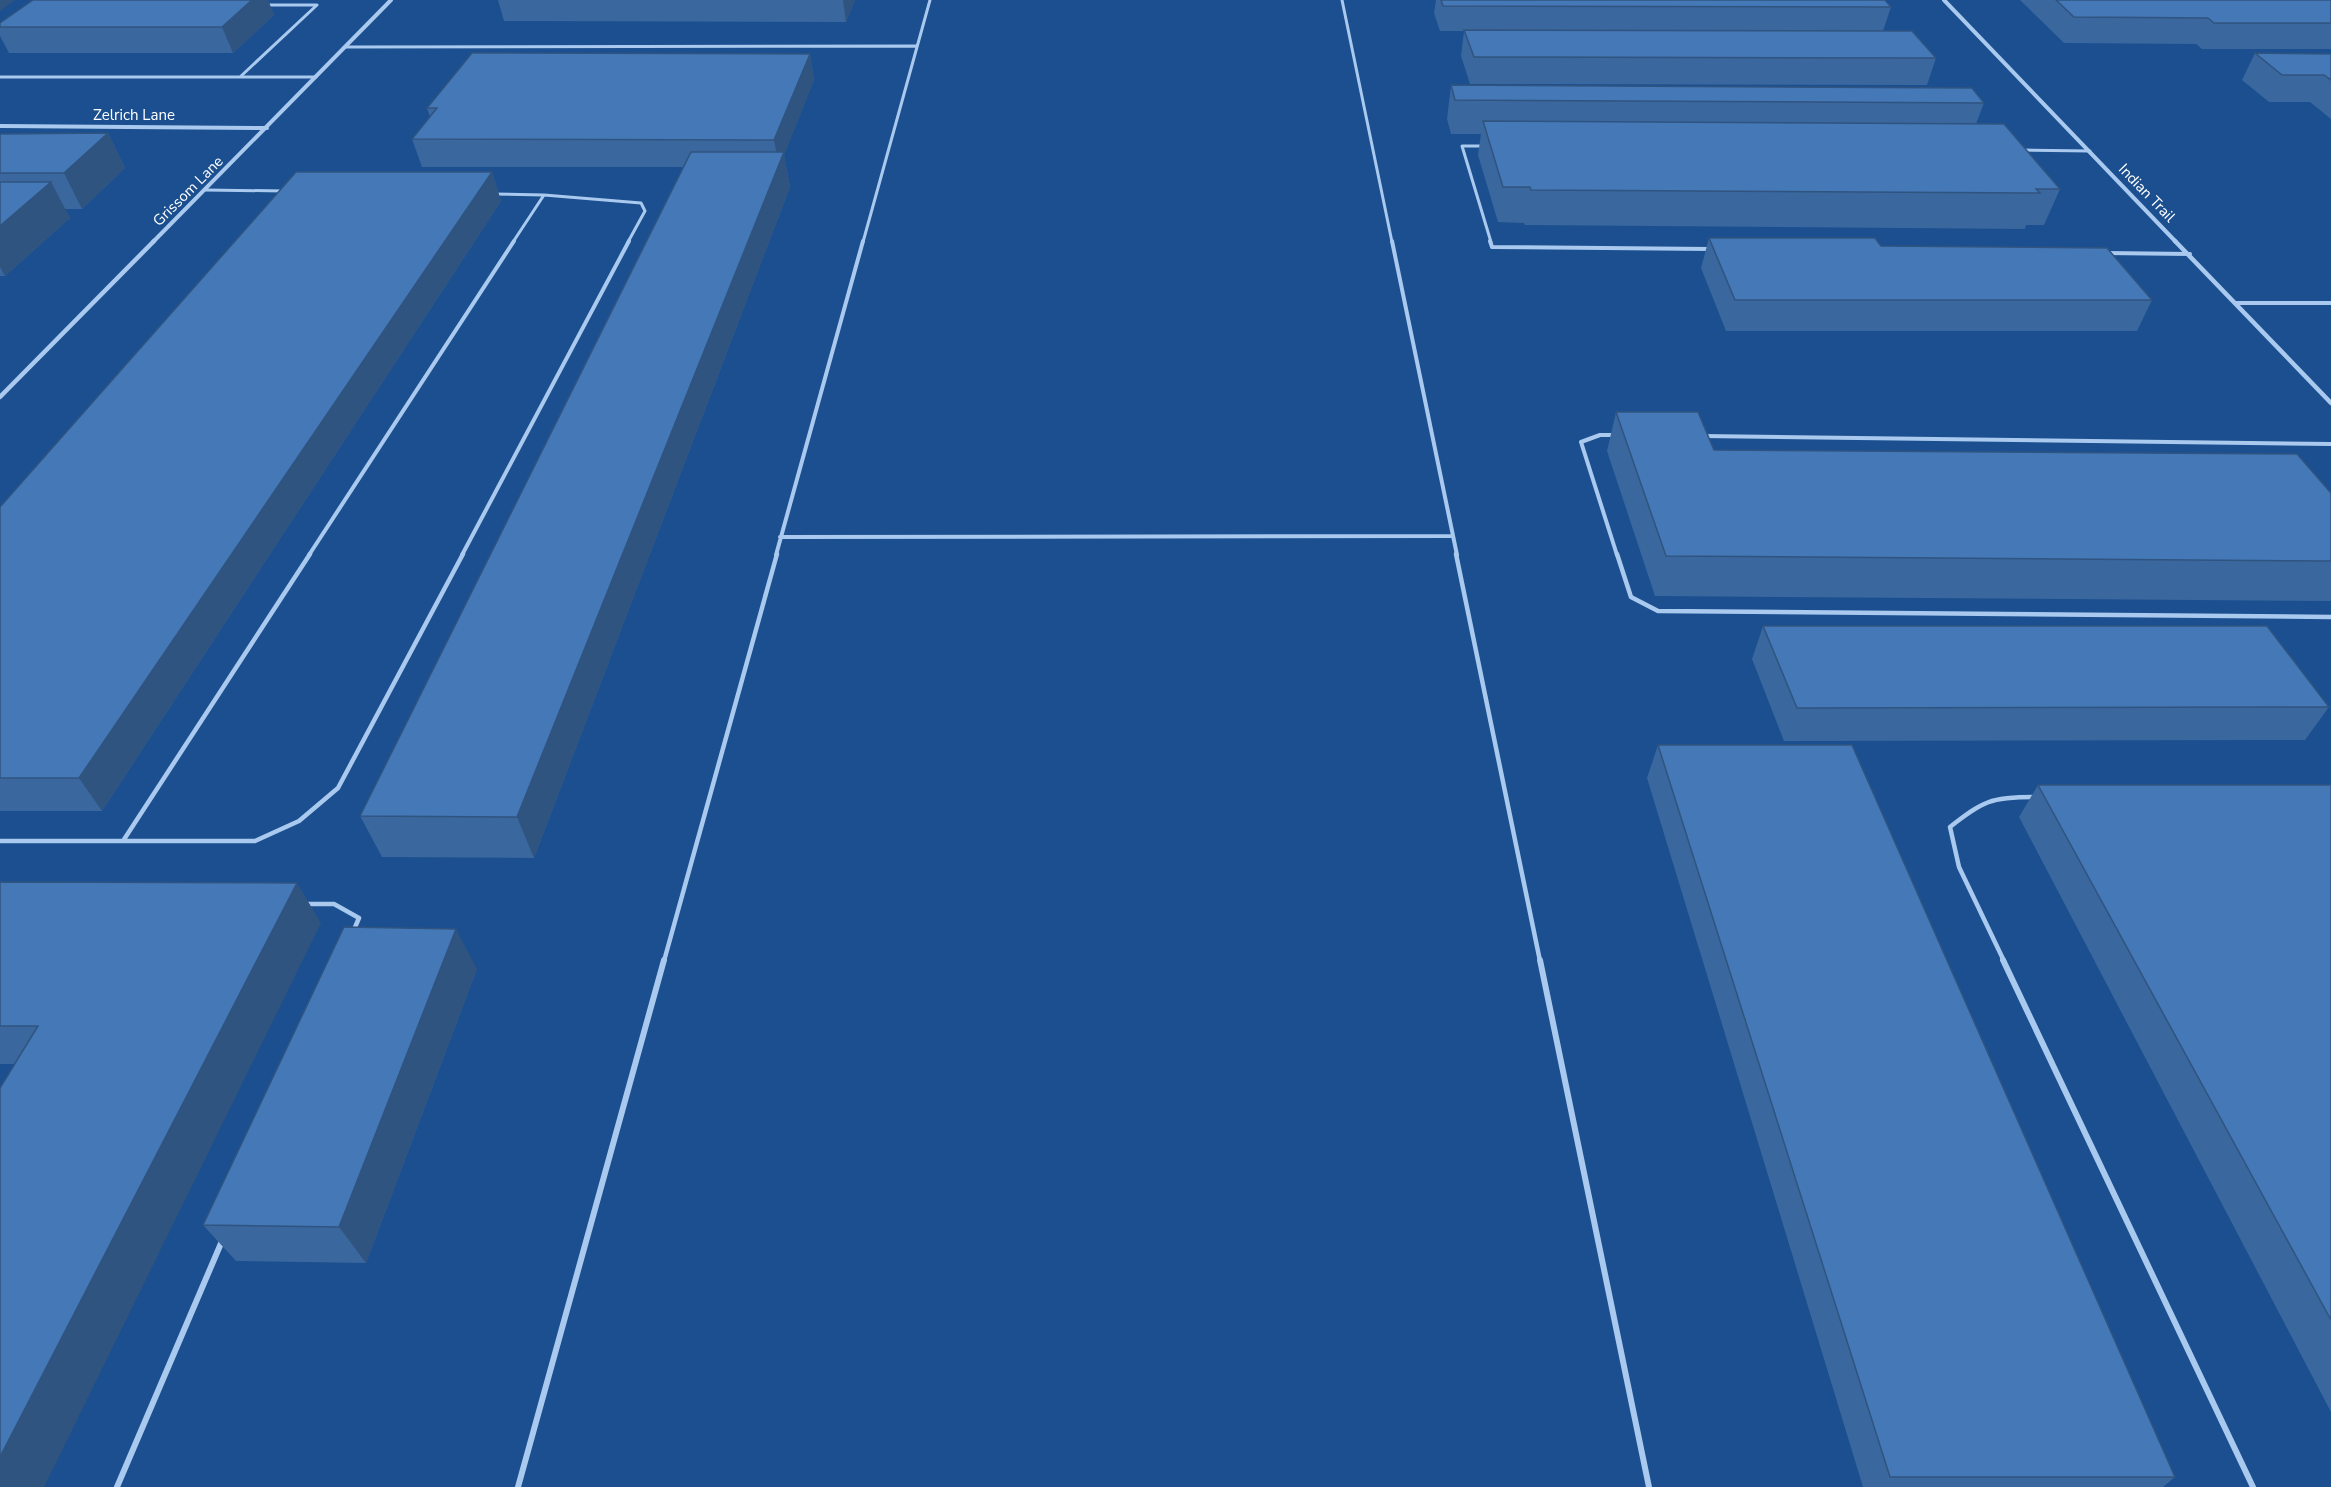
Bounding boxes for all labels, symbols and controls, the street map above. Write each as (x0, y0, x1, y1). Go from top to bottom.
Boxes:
street label: Zelrich Lane (93, 105, 175, 125)
street label: Grissom Lane (148, 151, 228, 231)
street label: Indian Trail (2114, 159, 2180, 227)

